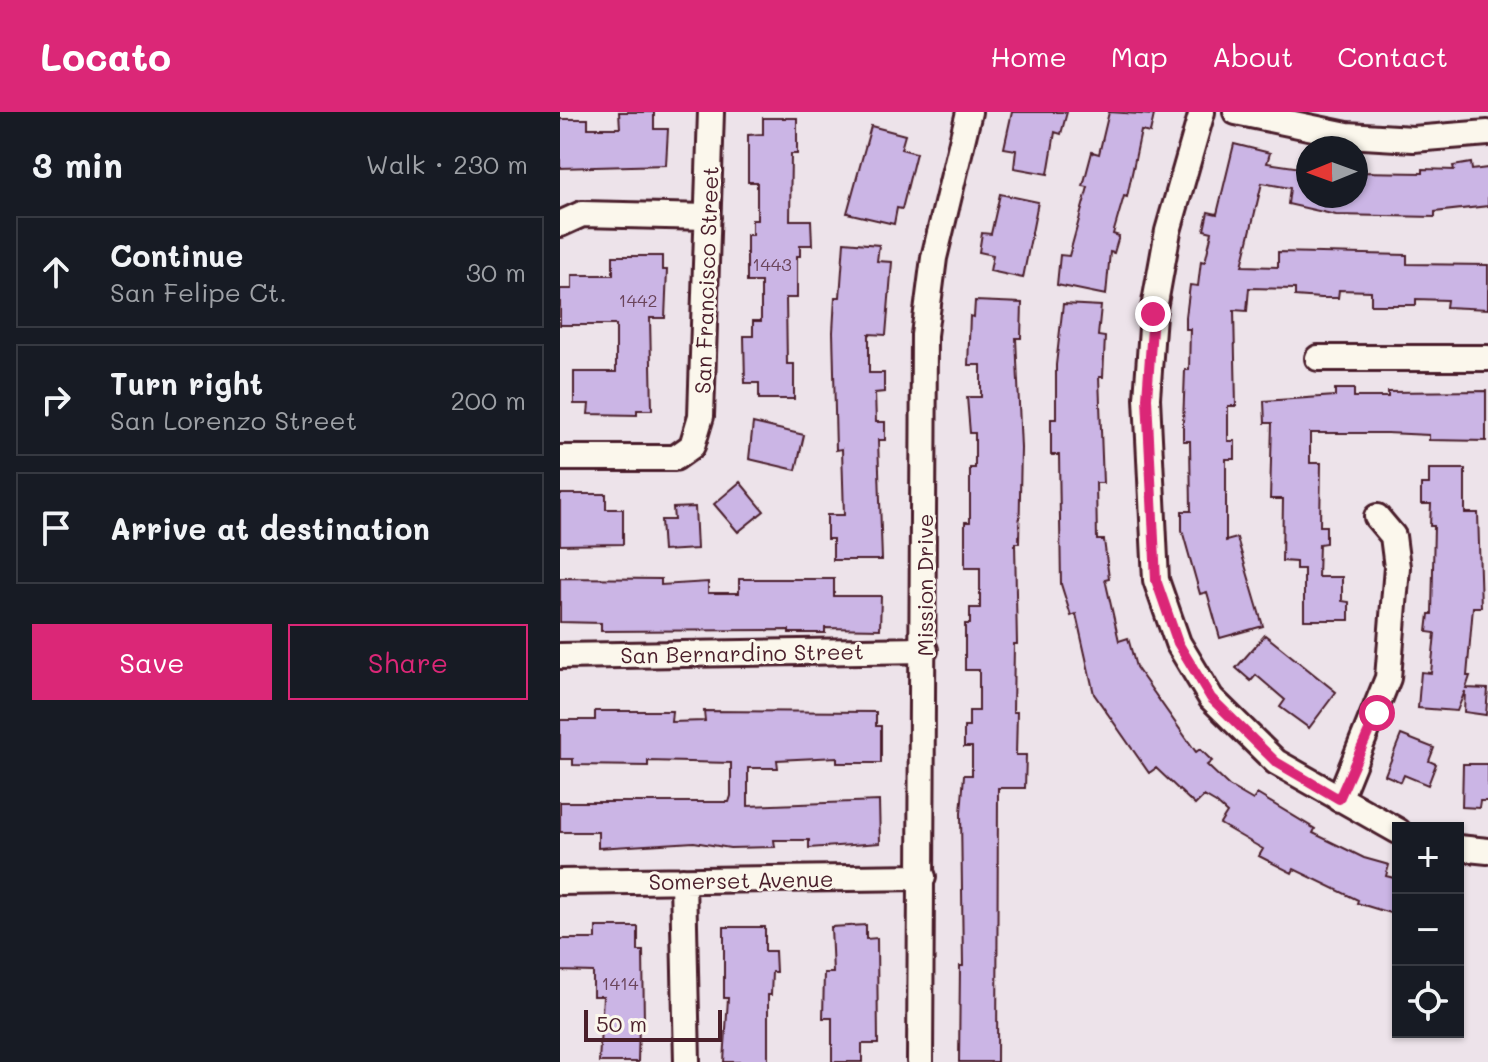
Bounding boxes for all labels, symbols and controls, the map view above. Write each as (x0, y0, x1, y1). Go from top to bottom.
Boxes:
text: Locato (40, 31, 171, 81)
text: Home (991, 38, 1067, 74)
text: Map (1111, 38, 1168, 74)
text: About (1212, 38, 1293, 74)
text: Contact (1337, 38, 1448, 74)
north arrow (1296, 136, 1368, 208)
text: 3 min (32, 142, 123, 187)
text: Walk · 230 m (366, 147, 528, 181)
street label: San Francisco Street (688, 166, 724, 394)
text: Continue (110, 235, 243, 275)
icon: ahead (34, 250, 78, 294)
house number: 1443 (752, 252, 792, 276)
text: 30 m (466, 255, 526, 289)
text: San Felipe Ct. (110, 275, 287, 309)
house number: 1442 (618, 288, 658, 312)
route end (1135, 296, 1171, 332)
text: Turn right (110, 363, 263, 403)
icon: right (34, 378, 78, 422)
text: 200 m (450, 383, 526, 417)
text: San Lorenzo Street (110, 403, 357, 437)
icon: arrive (34, 506, 78, 550)
text: Arrive at destination (110, 508, 430, 548)
street label: Mission Drive (910, 514, 939, 656)
button: Save (32, 624, 272, 700)
button: Share (288, 624, 528, 700)
street label: San Bernardino Street (620, 636, 864, 670)
route start (1359, 695, 1395, 731)
map controls (1392, 822, 1464, 1038)
button: + (1392, 822, 1464, 894)
street label: Somerset Avenue (648, 864, 834, 896)
button: − (1392, 894, 1464, 966)
button: locate (1392, 966, 1464, 1038)
house number: 1414 (601, 971, 639, 995)
scale bar (584, 1006, 722, 1042)
text: 50 m (596, 1009, 647, 1038)

